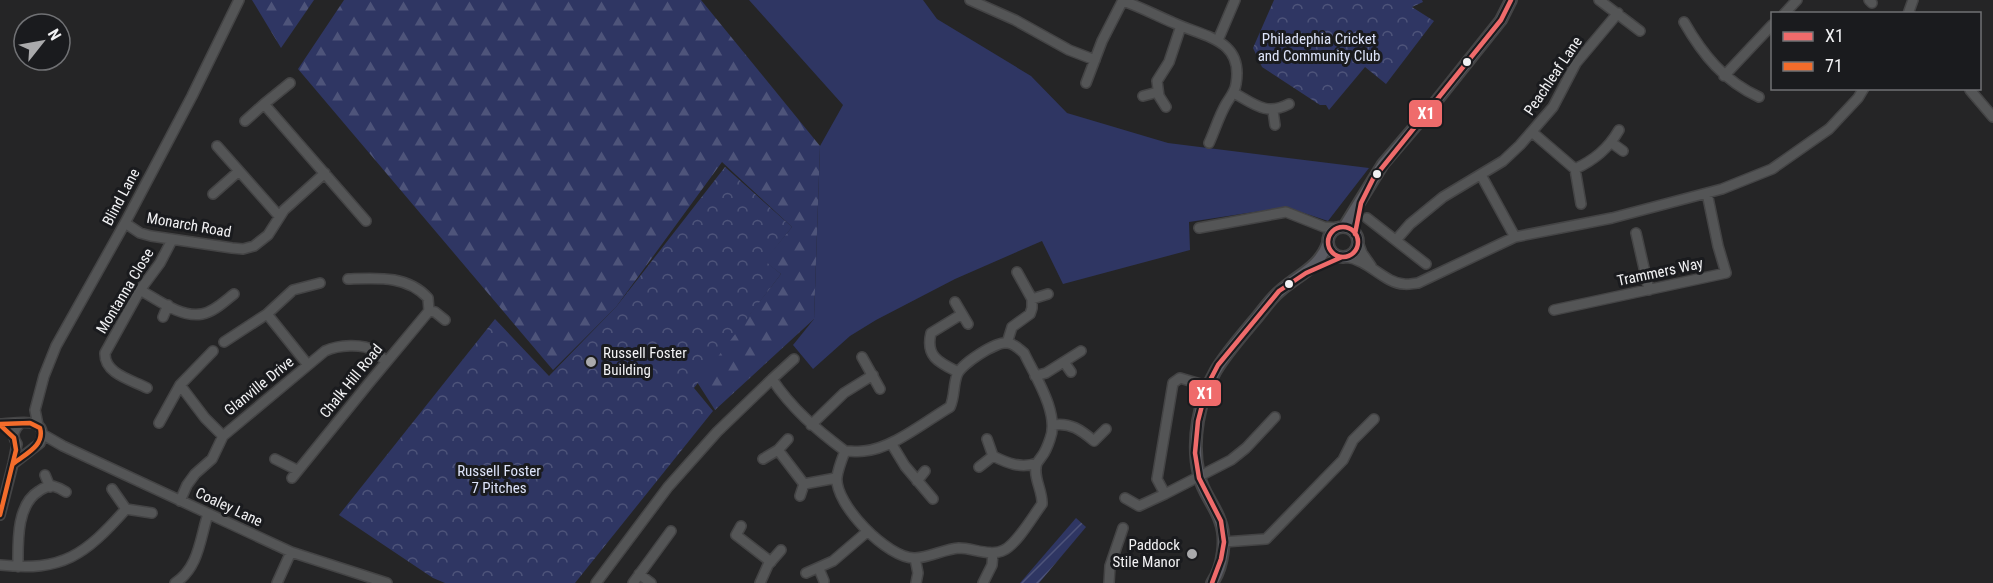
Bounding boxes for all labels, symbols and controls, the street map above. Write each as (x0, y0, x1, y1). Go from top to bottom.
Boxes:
north arrow (12, 12, 72, 72)
legend (1771, 12, 1981, 90)
text: N (44, 25, 65, 44)
text: X1 (1825, 25, 1844, 46)
park label: Philadephia Cricket and Community Club (1258, 30, 1380, 65)
street label: Peachleaf Lane (1520, 33, 1586, 119)
text: 71 (1825, 55, 1843, 76)
unlabelled marker (1461, 56, 1473, 68)
line badge: X1 (1408, 99, 1443, 128)
text: X1 (1417, 104, 1435, 123)
street label: Blind Lane (99, 165, 143, 229)
unlabelled marker (1371, 168, 1383, 180)
street label: Monarch Road (145, 209, 233, 241)
street label: Montanna Close (92, 245, 158, 337)
street label: Trammers Way (1615, 254, 1705, 290)
unlabelled marker (1283, 278, 1295, 290)
street label: Chalk Hill Road (316, 340, 386, 422)
place label: Russell Foster Building (603, 344, 687, 379)
street label: Glanville Drive (221, 353, 297, 419)
marker: Russell Foster Building (584, 355, 598, 369)
line badge: X1 (1188, 379, 1222, 407)
text: X1 (1196, 384, 1214, 403)
park label: Russell Foster 7 Pitches (457, 462, 541, 497)
street label: Coaley Lane (193, 484, 265, 530)
place label: Paddock Stile Manor (1113, 536, 1180, 571)
marker: Paddock Stile Manor (1185, 547, 1199, 561)

